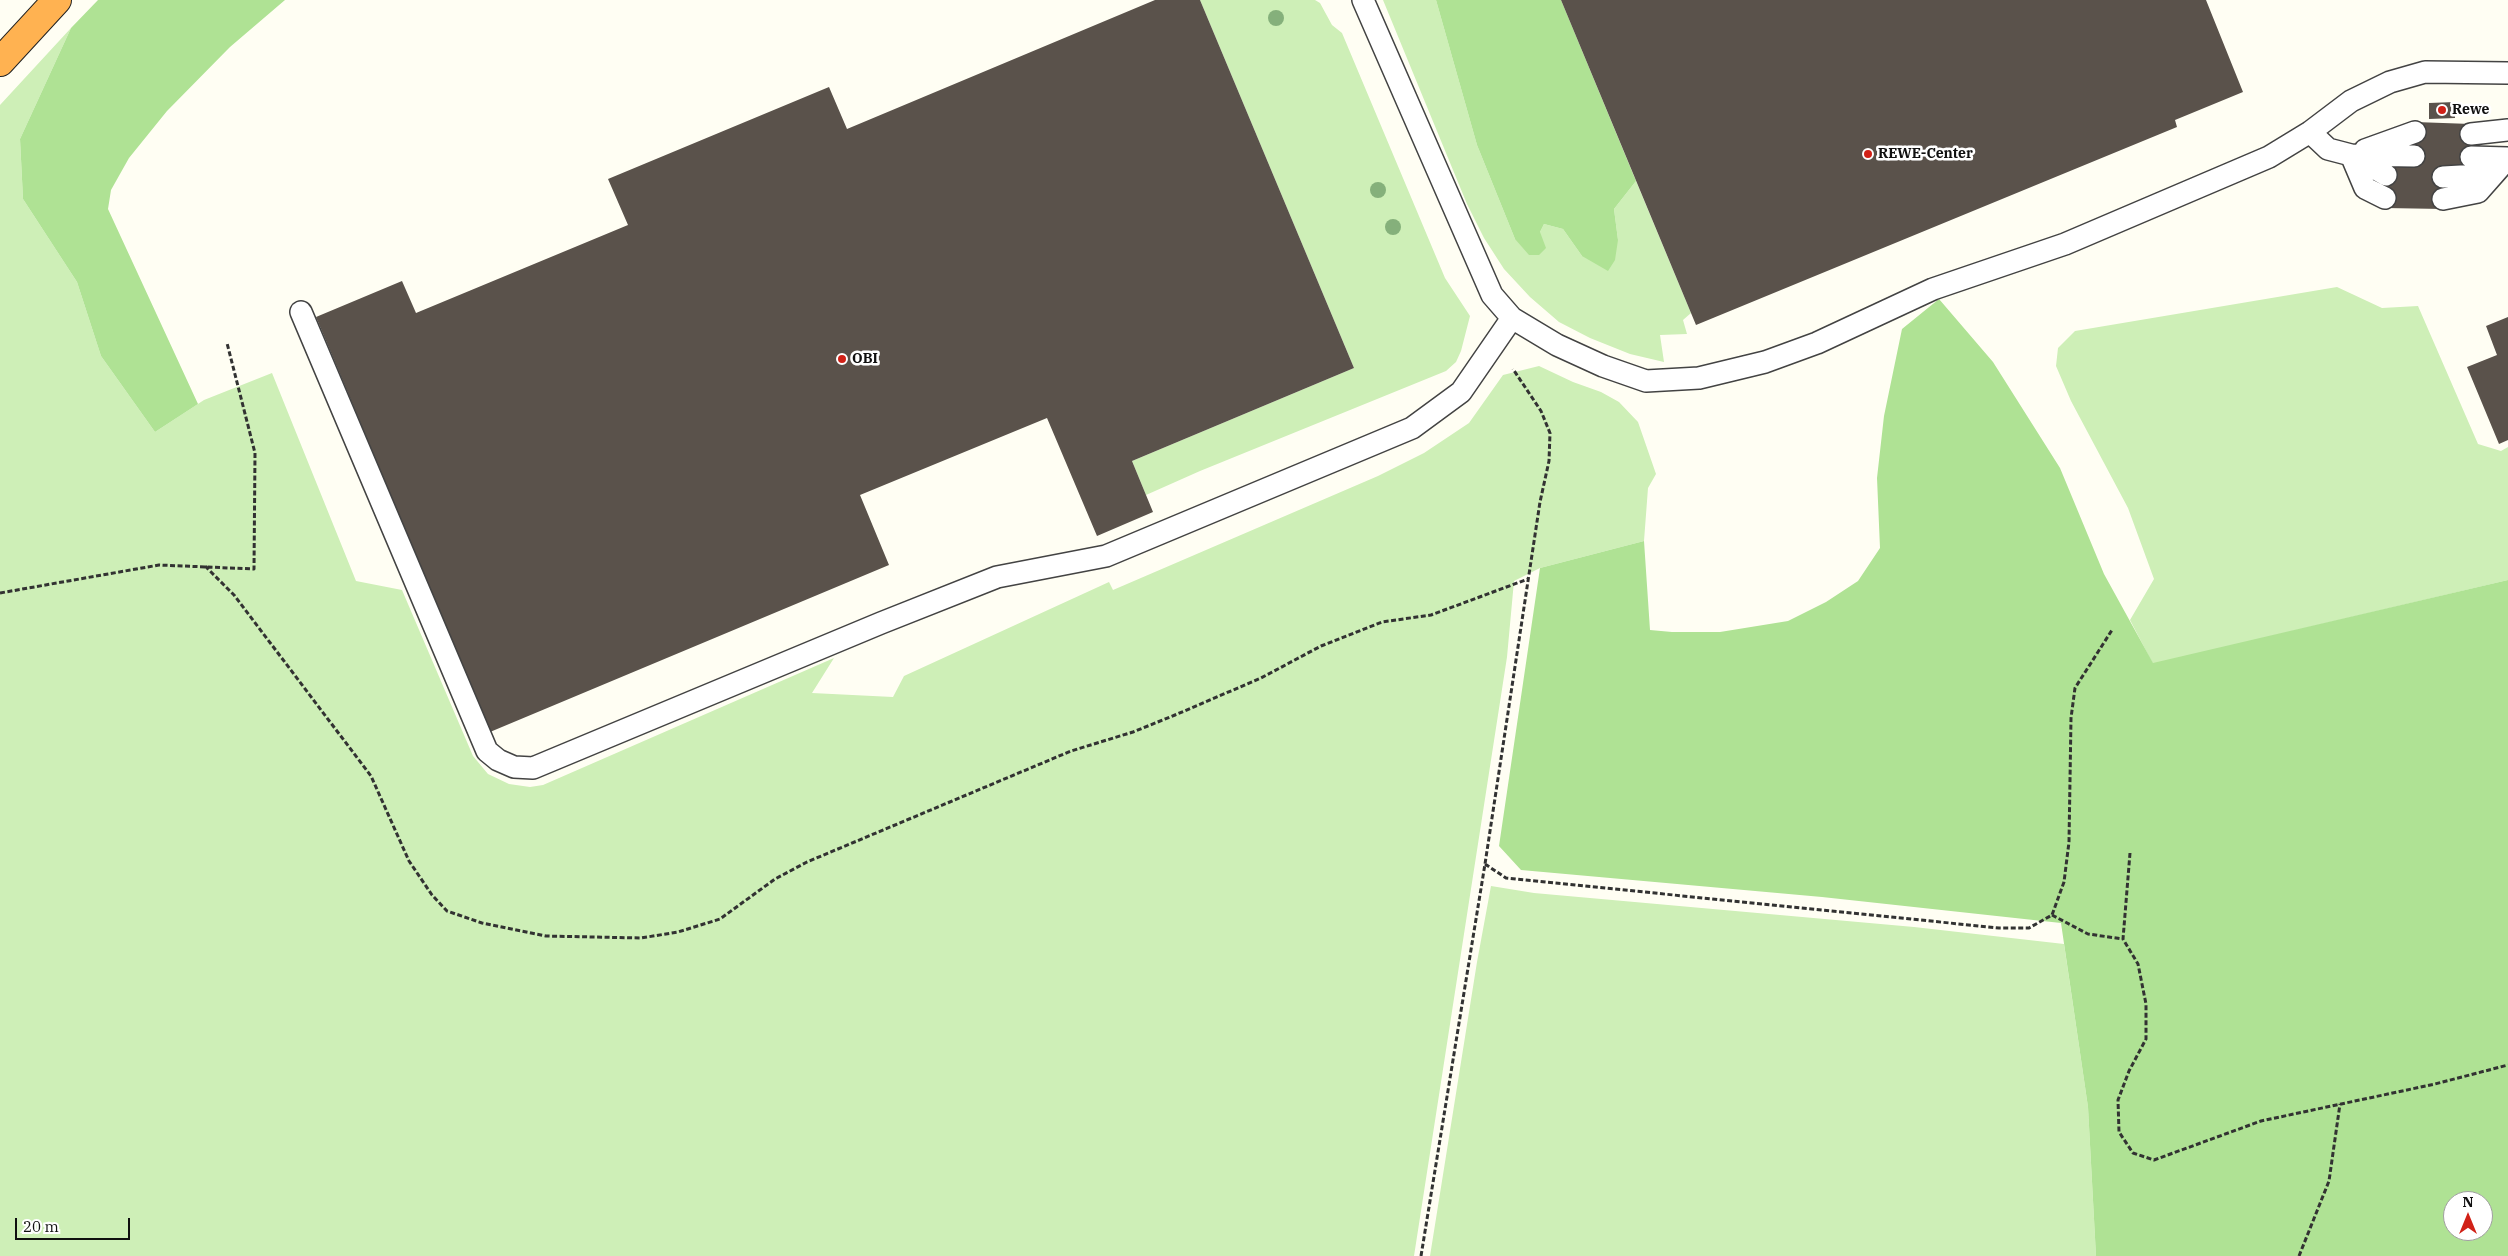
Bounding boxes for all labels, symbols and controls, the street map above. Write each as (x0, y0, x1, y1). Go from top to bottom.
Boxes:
place label: Rewe (2452, 102, 2489, 118)
marker: Rewe (2436, 104, 2448, 116)
place label: REWE-Center (1878, 146, 1973, 162)
marker: REWE-Center (1862, 148, 1874, 160)
place label: OBI (852, 351, 878, 367)
marker: OBI (836, 353, 848, 365)
north arrow (2443, 1191, 2493, 1241)
text: N (2462, 1193, 2474, 1211)
scale bar (18, 1208, 132, 1240)
text: 20 m (23, 1217, 59, 1236)

